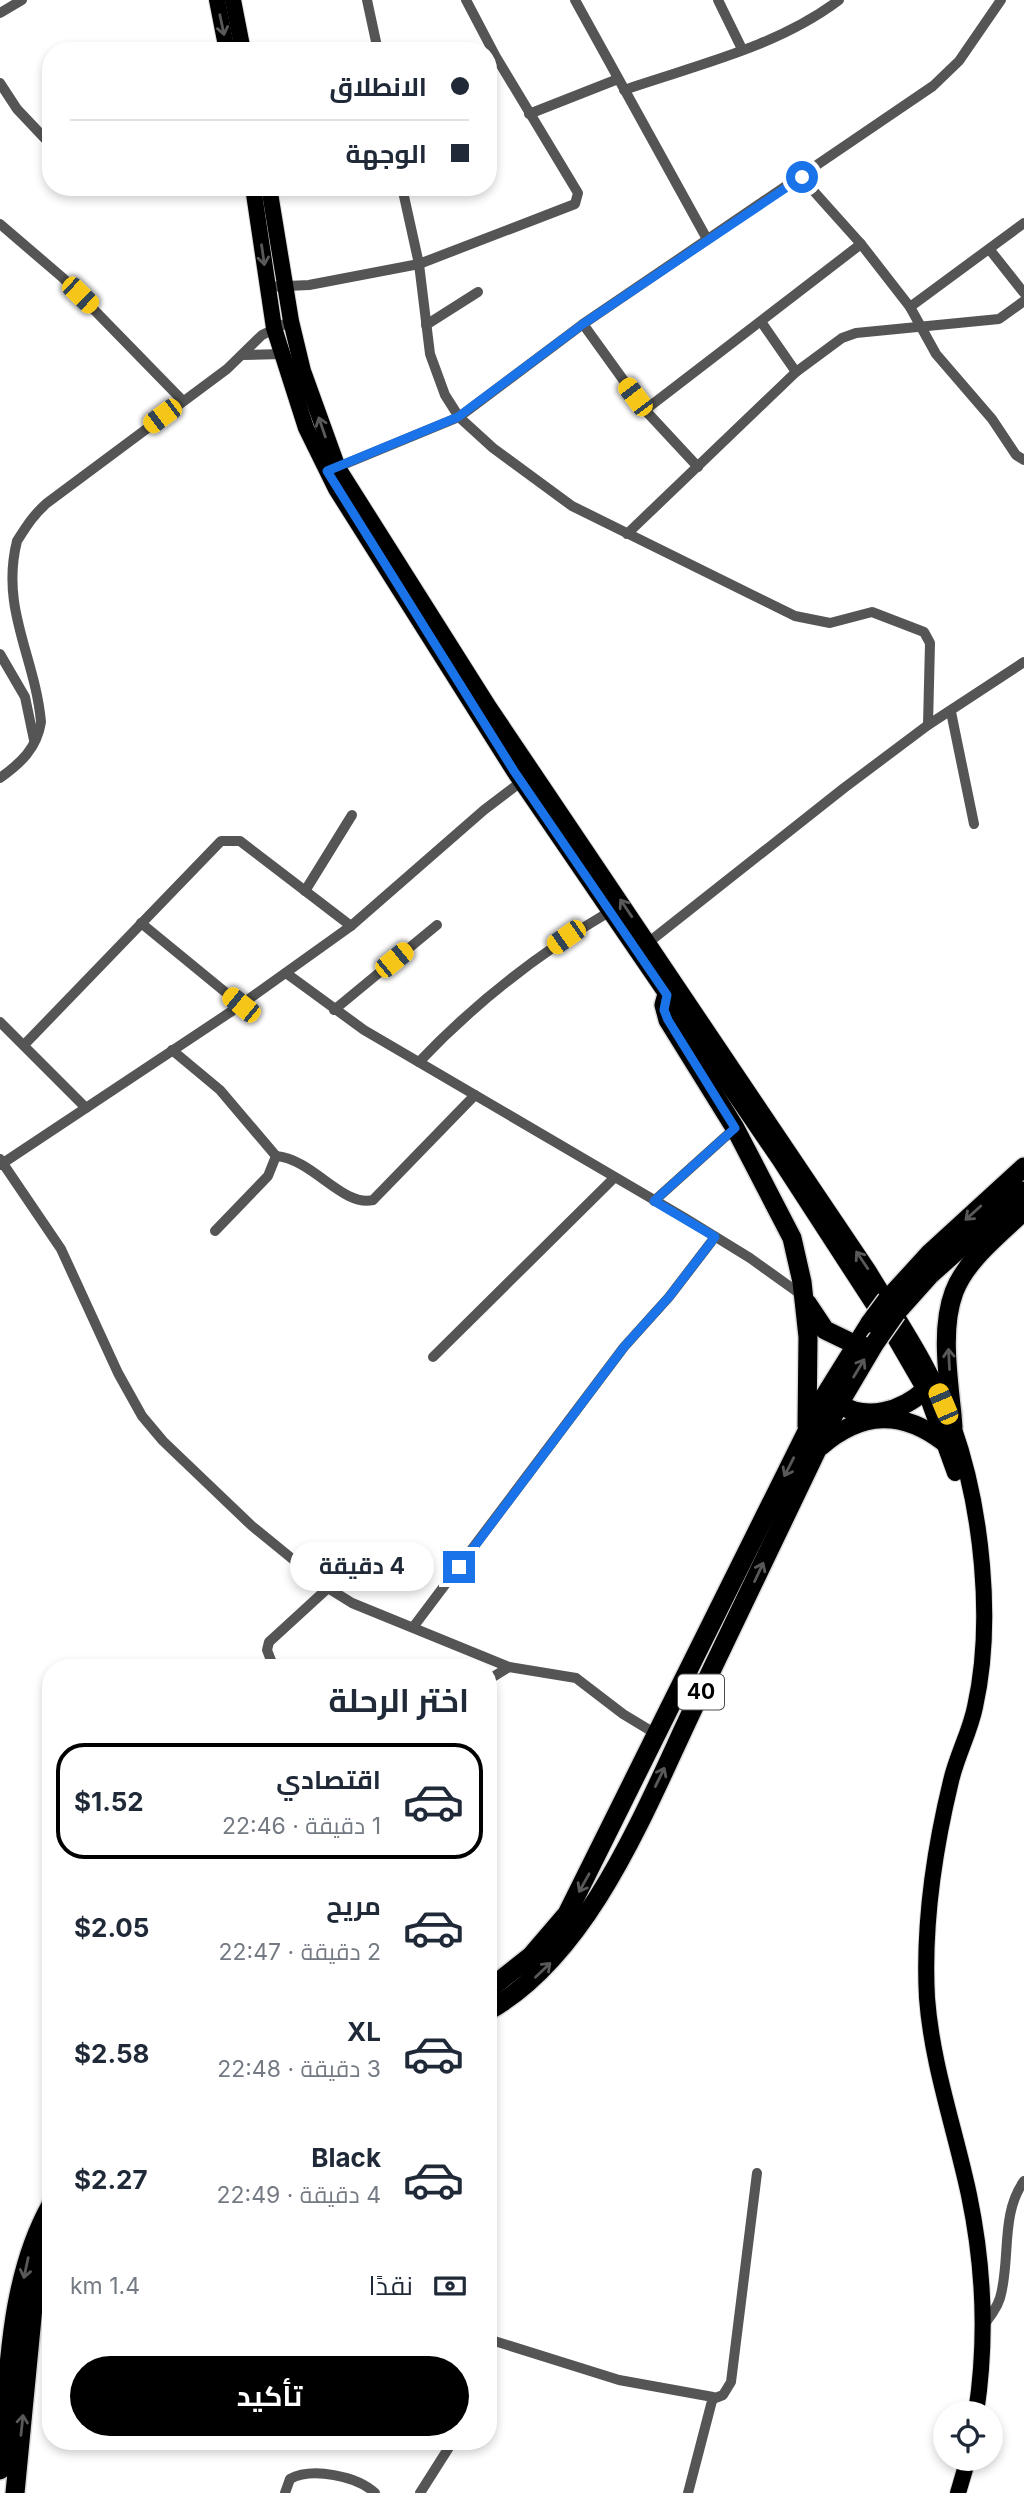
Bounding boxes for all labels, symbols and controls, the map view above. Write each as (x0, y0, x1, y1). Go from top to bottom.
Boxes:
one-way arrow (215, 13, 229, 36)
text: الانطلاق (329, 71, 427, 102)
text: الوجهة (346, 138, 427, 169)
route start (786, 161, 818, 193)
one-way arrow (257, 243, 270, 266)
car (58, 273, 103, 317)
car (614, 374, 657, 420)
car (139, 395, 186, 437)
one-way arrow (315, 417, 327, 439)
one-way arrow (619, 899, 633, 918)
car (543, 916, 590, 958)
car (372, 939, 417, 981)
car (219, 984, 264, 1026)
one-way arrow (964, 1205, 982, 1221)
one-way arrow (854, 1251, 868, 1271)
one-way arrow (942, 1348, 955, 1371)
one-way arrow (852, 1358, 866, 1378)
car (926, 1381, 961, 1427)
one-way arrow (781, 1456, 795, 1477)
callout: 4 دقيقة (291, 1542, 434, 1592)
route end (443, 1551, 475, 1583)
text: 4 دقيقة (319, 1552, 405, 1580)
one-way arrow (753, 1562, 766, 1583)
road number: 40 (678, 1674, 724, 1710)
text: اختر الرحلة (328, 1681, 469, 1720)
text: اقتصادي (276, 1764, 381, 1795)
one-way arrow (654, 1767, 667, 1788)
icon: car (402, 1770, 465, 1833)
text: $1.52 (74, 1786, 144, 1817)
text: 1 دقيقة · 22:46 (222, 1812, 381, 1840)
one-way arrow (577, 1872, 591, 1892)
text: مريح (326, 1890, 381, 1921)
icon: car (402, 1896, 465, 1959)
text: $2.05 (74, 1912, 149, 1943)
text: 2 دقيقة · 22:47 (219, 1938, 381, 1966)
one-way arrow (534, 1962, 551, 1979)
text: XL (347, 2016, 381, 2047)
icon: car (402, 2022, 465, 2085)
text: $2.58 (74, 2038, 149, 2069)
text: 3 دقيقة · 22:48 (217, 2055, 381, 2083)
text: Black (311, 2142, 381, 2173)
icon: car (402, 2148, 465, 2211)
text: $2.27 (74, 2164, 148, 2195)
text: 4 دقيقة · 22:49 (216, 2181, 381, 2209)
one-way arrow (19, 2256, 33, 2279)
icon: cash (431, 2267, 469, 2305)
text: نقدًا (369, 2270, 413, 2301)
text: 1.4 km (70, 2272, 140, 2300)
button: تأكيد (70, 2356, 469, 2436)
map controls (933, 2401, 1003, 2471)
button: locate (933, 2401, 1003, 2471)
one-way arrow (16, 2414, 29, 2437)

